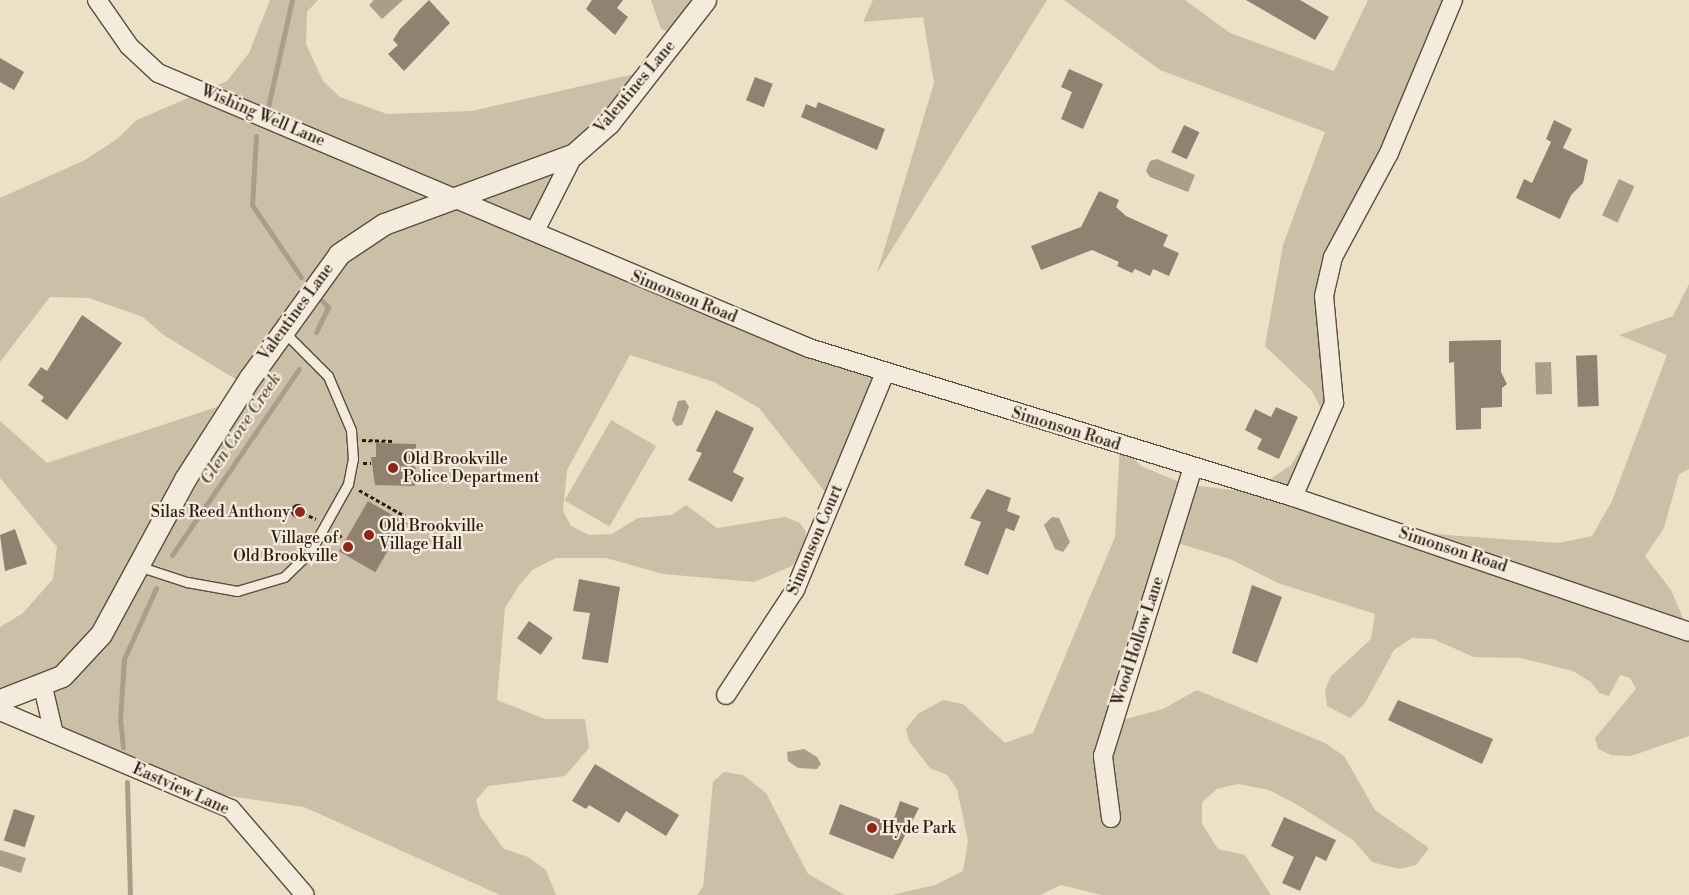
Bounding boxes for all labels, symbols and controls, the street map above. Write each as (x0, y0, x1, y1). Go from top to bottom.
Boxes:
street label: Valentines Lane (590, 37, 680, 137)
street label: Wishing Well Lane (198, 81, 328, 151)
street label: Valentines Lane (254, 260, 338, 364)
street label: Simonson Road (628, 267, 740, 327)
water label: Glen Cove Creek (196, 369, 286, 489)
street label: Simonson Road (1009, 403, 1123, 455)
place label: Old Brookville Police Department (403, 449, 539, 487)
marker: Old Brookville Police Department (387, 462, 399, 474)
street label: Simonson Court (783, 482, 847, 598)
place label: Silas Reed Anthony (151, 502, 290, 522)
marker: Silas Reed Anthony (294, 506, 306, 518)
place label: Old Brookville Village Hall (379, 516, 484, 554)
street label: Simonson Road (1396, 523, 1510, 577)
place label: Village of Old Brookville (233, 528, 338, 566)
marker: Old Brookville Village Hall (363, 529, 375, 541)
marker: Village of Old Brookville (342, 541, 354, 553)
street label: Wood Hollow Lane (1108, 574, 1168, 708)
street label: Eastview Lane (130, 759, 232, 819)
place label: Hyde Park (882, 818, 956, 838)
marker: Hyde Park (866, 822, 878, 834)

